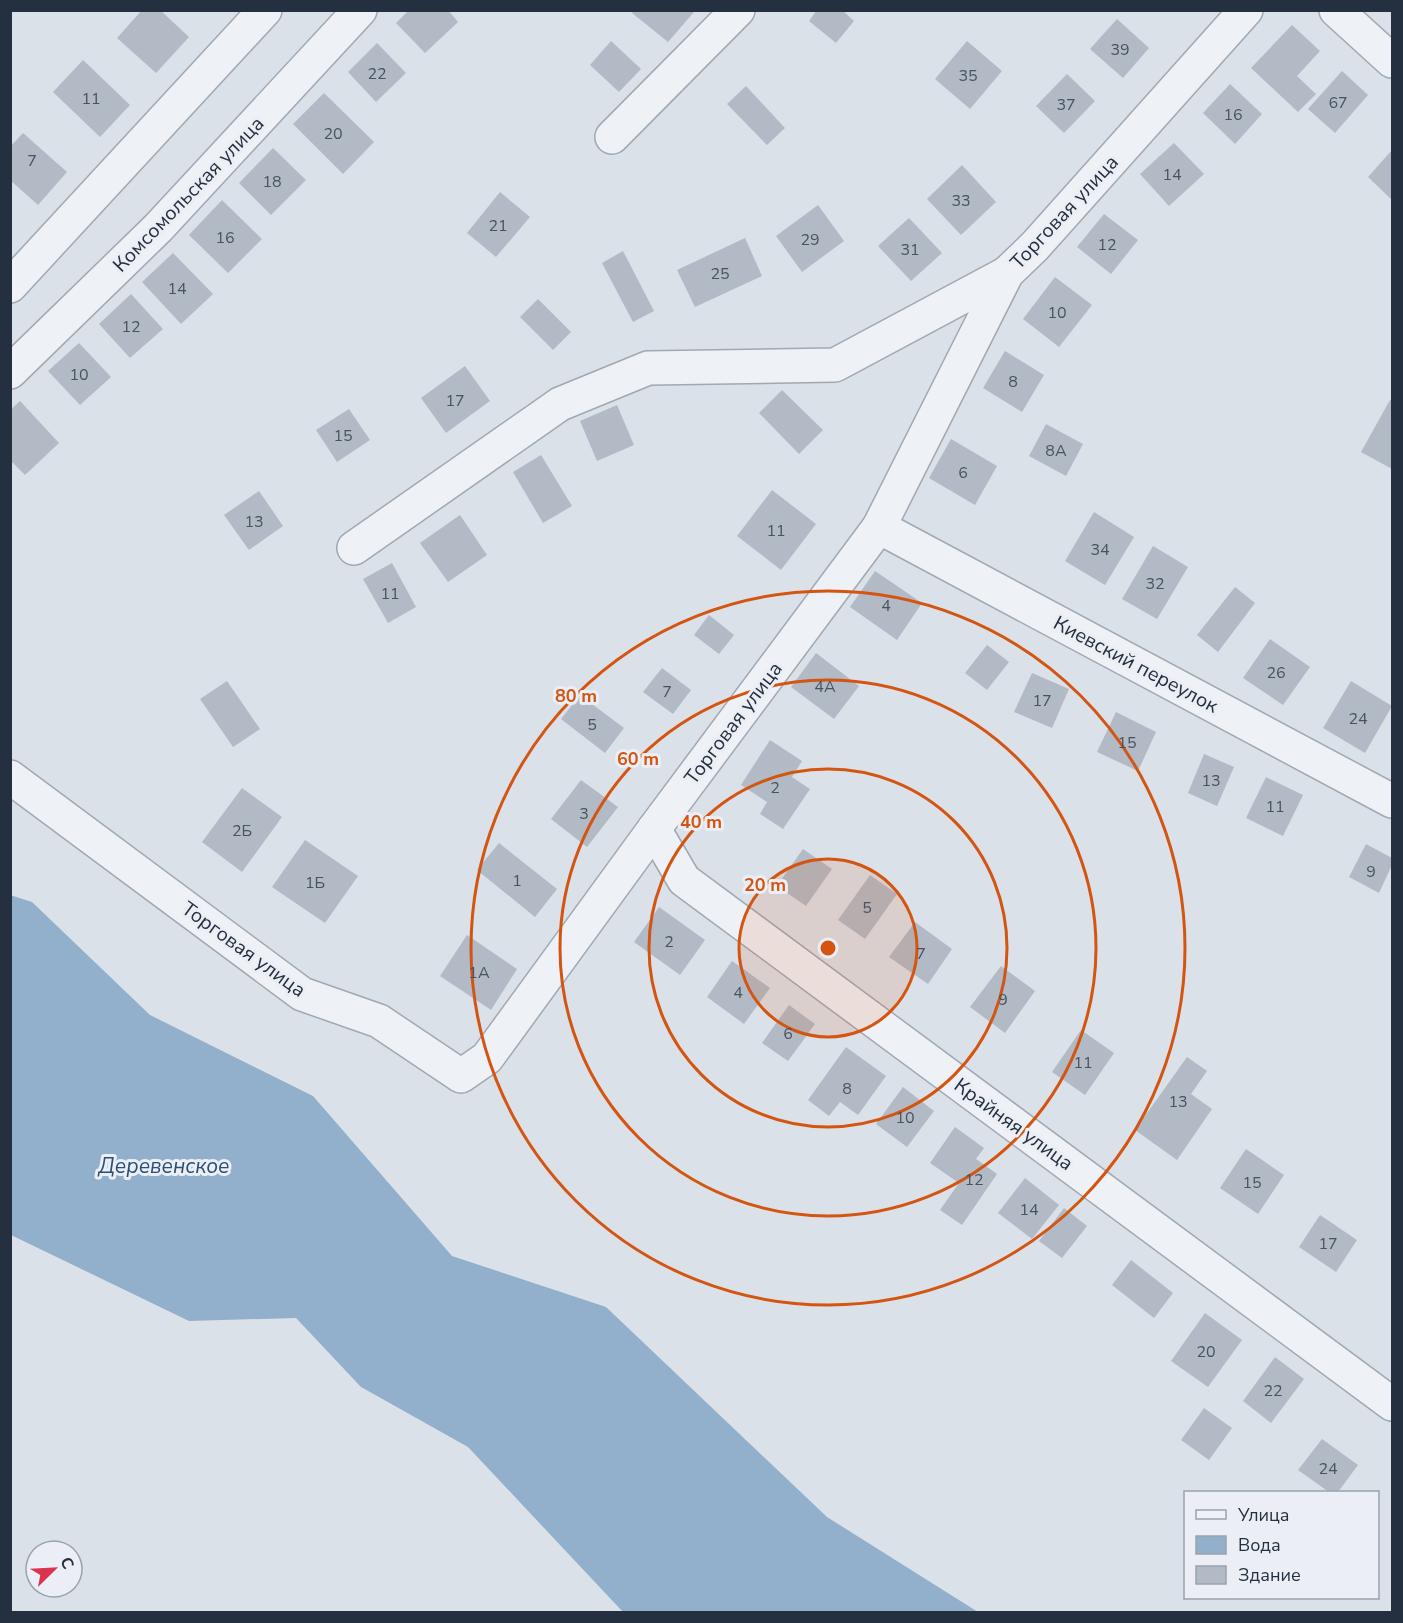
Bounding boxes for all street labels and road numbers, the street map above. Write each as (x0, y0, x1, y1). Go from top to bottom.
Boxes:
street label: Комсомольская улица (107, 111, 270, 278)
street label: Торговая улица (1004, 149, 1124, 275)
street label: Киевский переулок (1049, 610, 1223, 720)
street label: Торговая улица (678, 656, 788, 790)
street label: Торговая улица (176, 895, 311, 1004)
street label: Крайняя улица (949, 1072, 1079, 1177)

